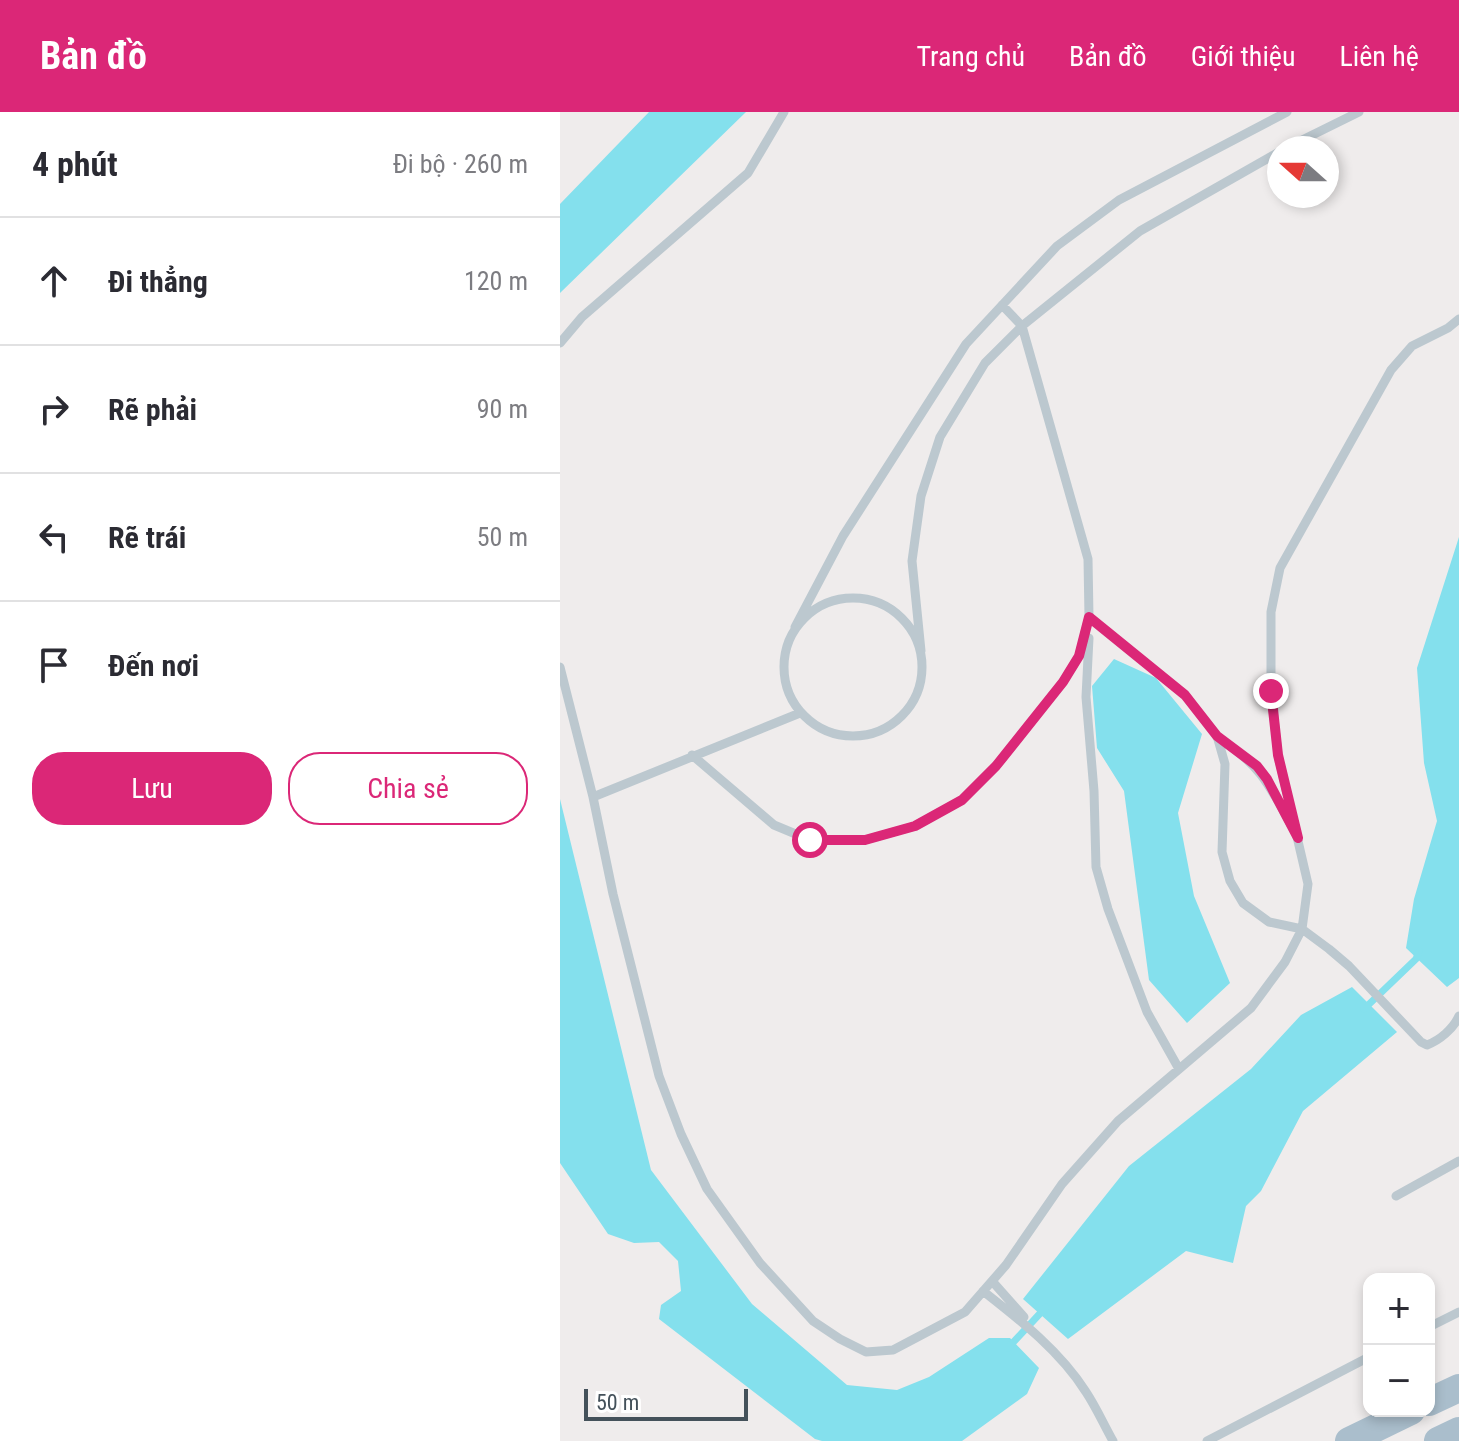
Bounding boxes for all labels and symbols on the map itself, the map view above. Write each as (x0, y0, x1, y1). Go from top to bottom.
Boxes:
north arrow (1267, 136, 1339, 208)
route end (1253, 673, 1289, 709)
route start (792, 822, 828, 858)
scale bar (584, 1385, 748, 1421)

